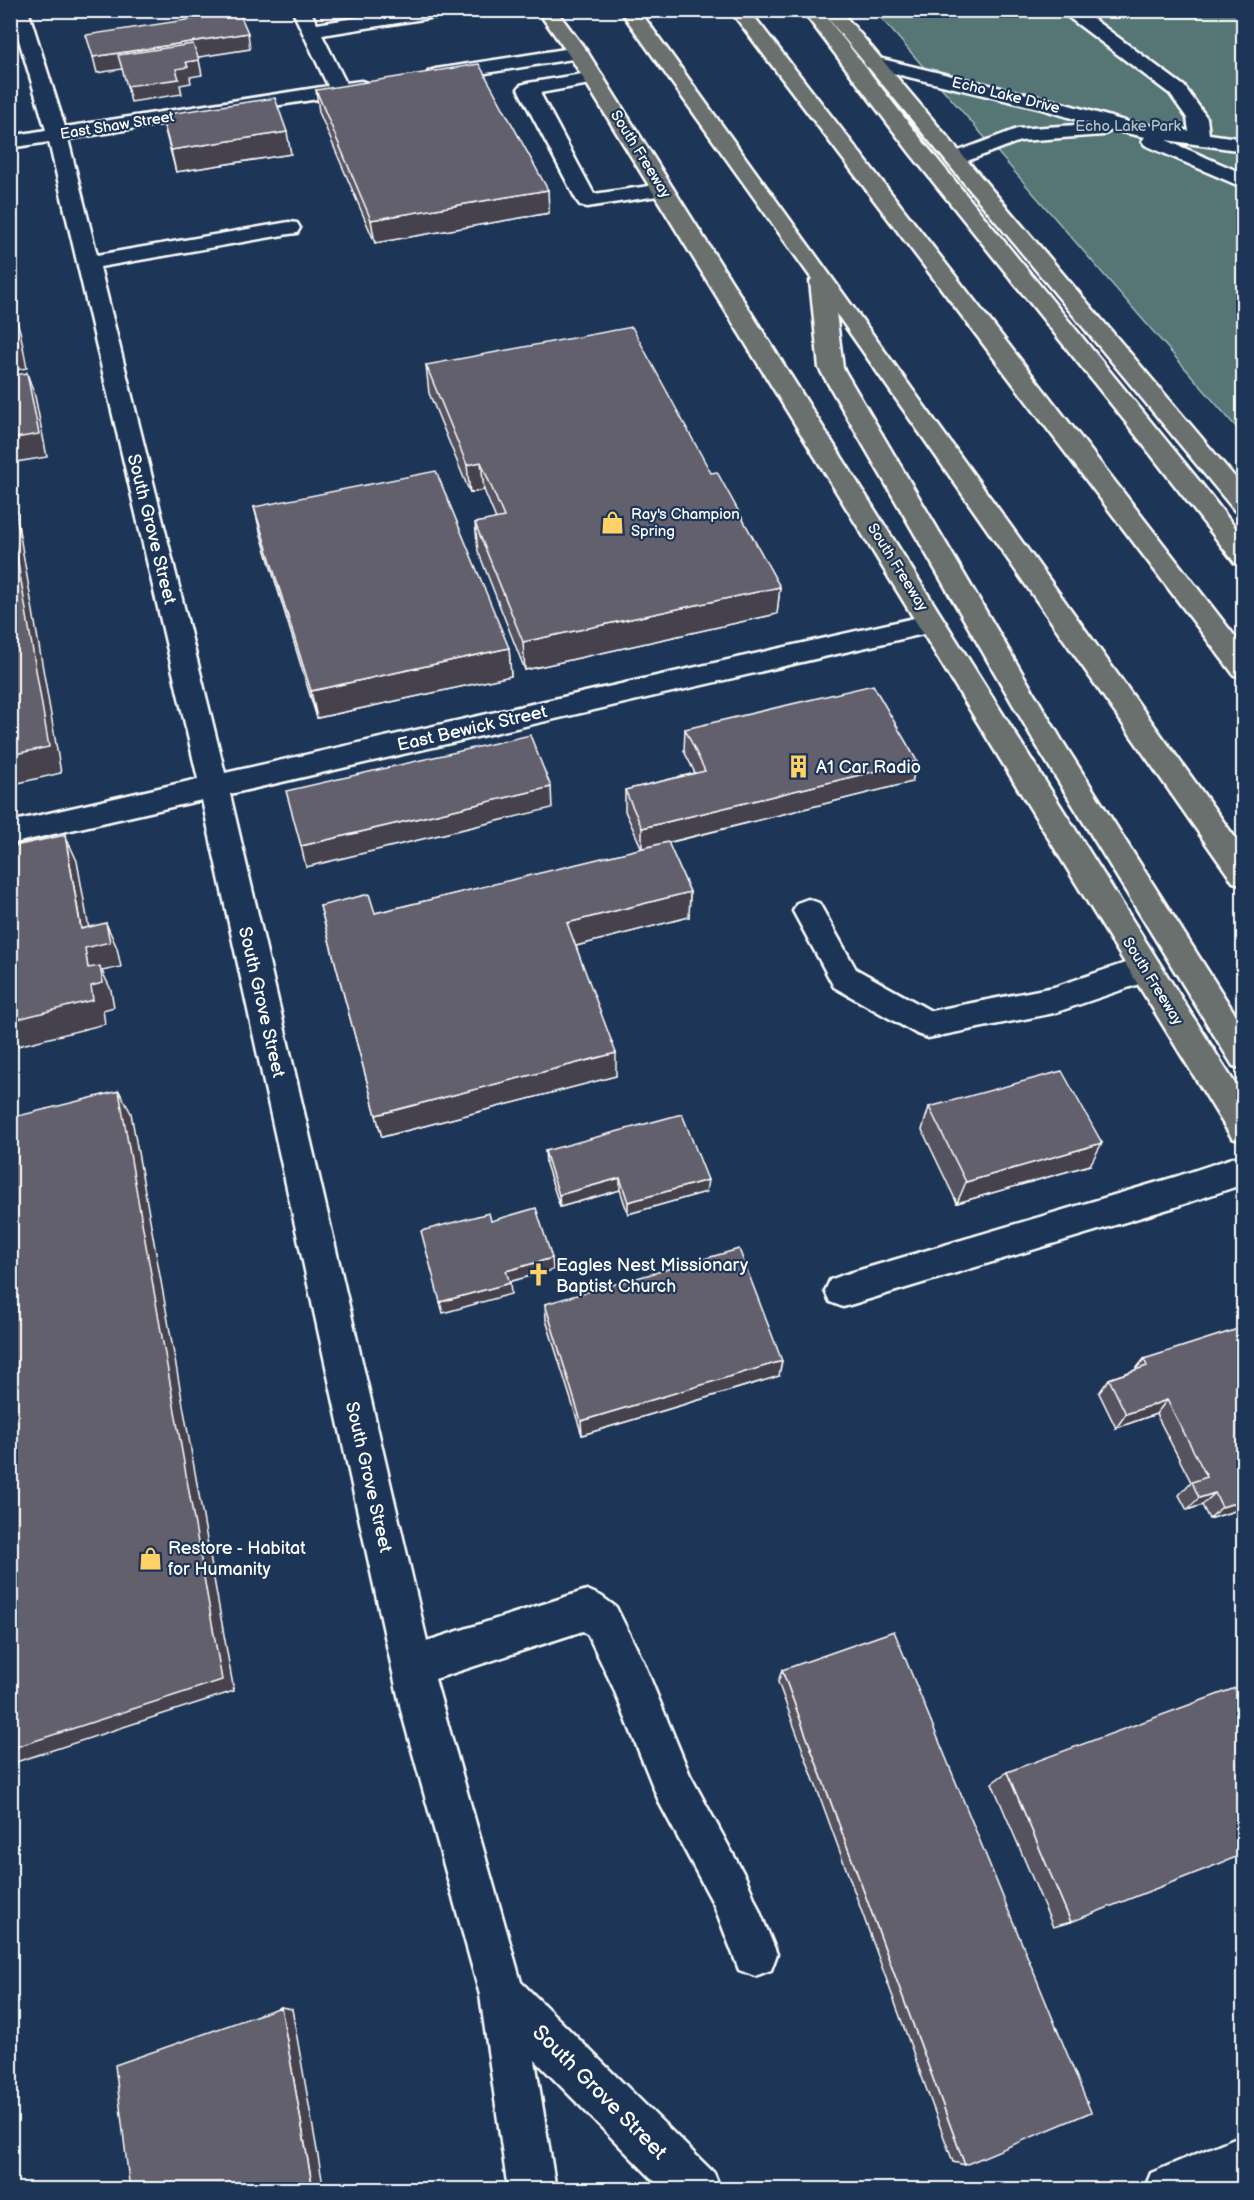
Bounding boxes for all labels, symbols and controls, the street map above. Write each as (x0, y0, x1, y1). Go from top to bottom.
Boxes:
street label: Echo Lake Drive (950, 73, 1062, 118)
street label: East Shaw Street (59, 107, 176, 144)
street label: South Freeway (606, 107, 675, 202)
park label: Echo Lake Park (1075, 117, 1181, 136)
street label: South Grove Street (123, 452, 180, 607)
place label: Ray's Champion Spring (631, 505, 740, 541)
shop icon: Ray's Champion Spring (600, 510, 626, 536)
street label: South Freeway (863, 520, 932, 615)
street label: East Bewick Street (395, 701, 549, 756)
building icon: A1 Car Radio (785, 754, 811, 780)
place label: A1 Car Radio (816, 757, 921, 778)
street label: South Grove Street (234, 925, 289, 1080)
street label: South Freeway (1118, 934, 1187, 1029)
place label: Eagles Nest Missionary Baptist Church (556, 1255, 749, 1297)
church icon: Eagles Nest Missionary Baptist Church (525, 1262, 551, 1288)
street label: South Grove Street (341, 1400, 396, 1555)
place label: Restore - Habitat for Humanity (168, 1538, 306, 1580)
shop icon: Restore - Habitat for Humanity (137, 1545, 163, 1571)
street label: South Grove Street (527, 2020, 672, 2165)

